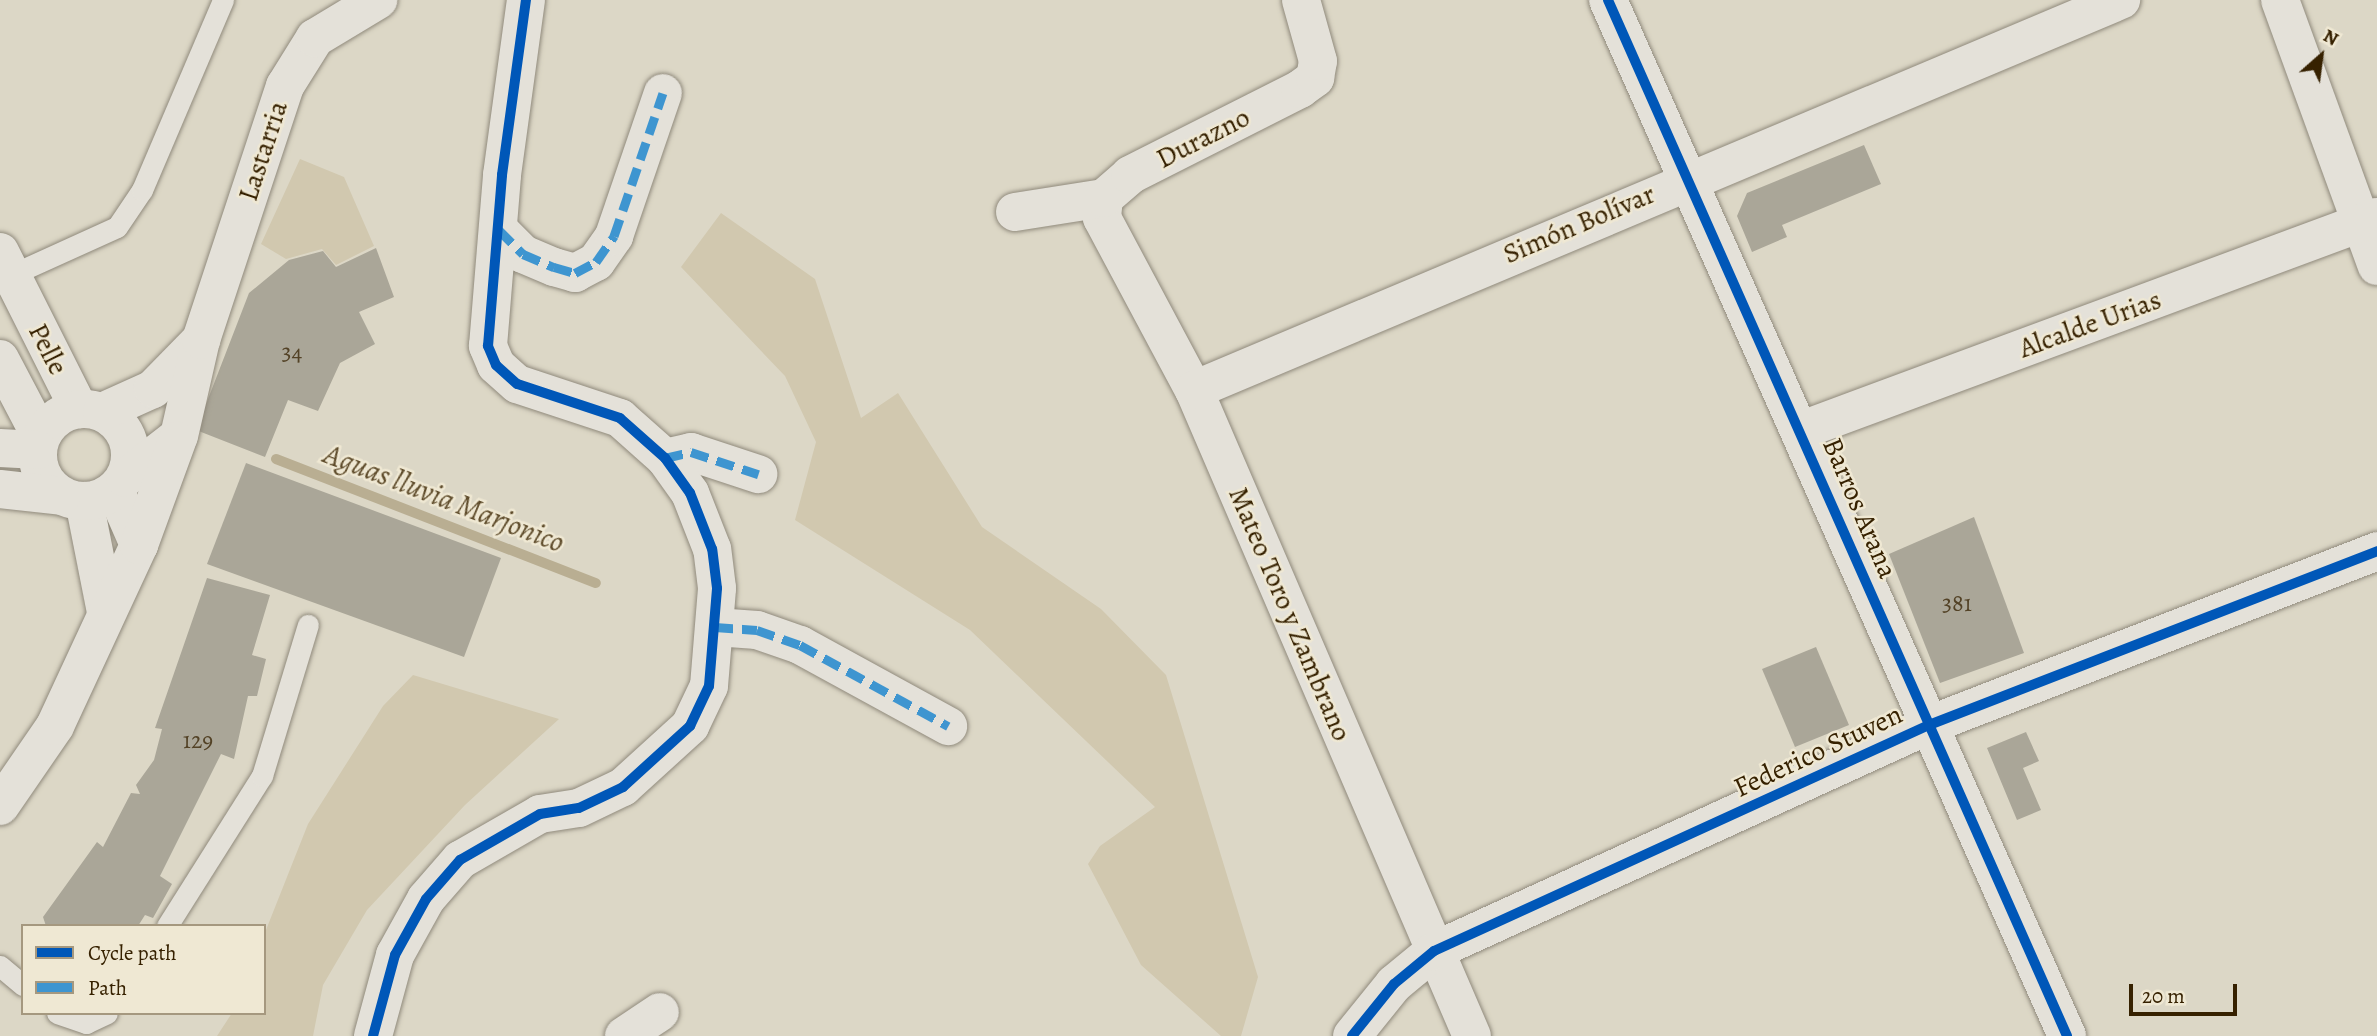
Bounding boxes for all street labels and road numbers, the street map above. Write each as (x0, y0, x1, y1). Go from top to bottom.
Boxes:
street label: Lastarria (231, 97, 295, 205)
street label: Durazno (1151, 100, 1255, 176)
street label: Simón Bolívar (1498, 177, 1660, 271)
street label: Alcalde Urias (2014, 283, 2166, 365)
street label: Pelle (21, 318, 75, 380)
street label: Barros Arana (1815, 433, 1905, 583)
street label: Mateo Toro y Zambrano (1221, 482, 1359, 746)
street label: Federico Stuven (1728, 697, 1908, 805)

